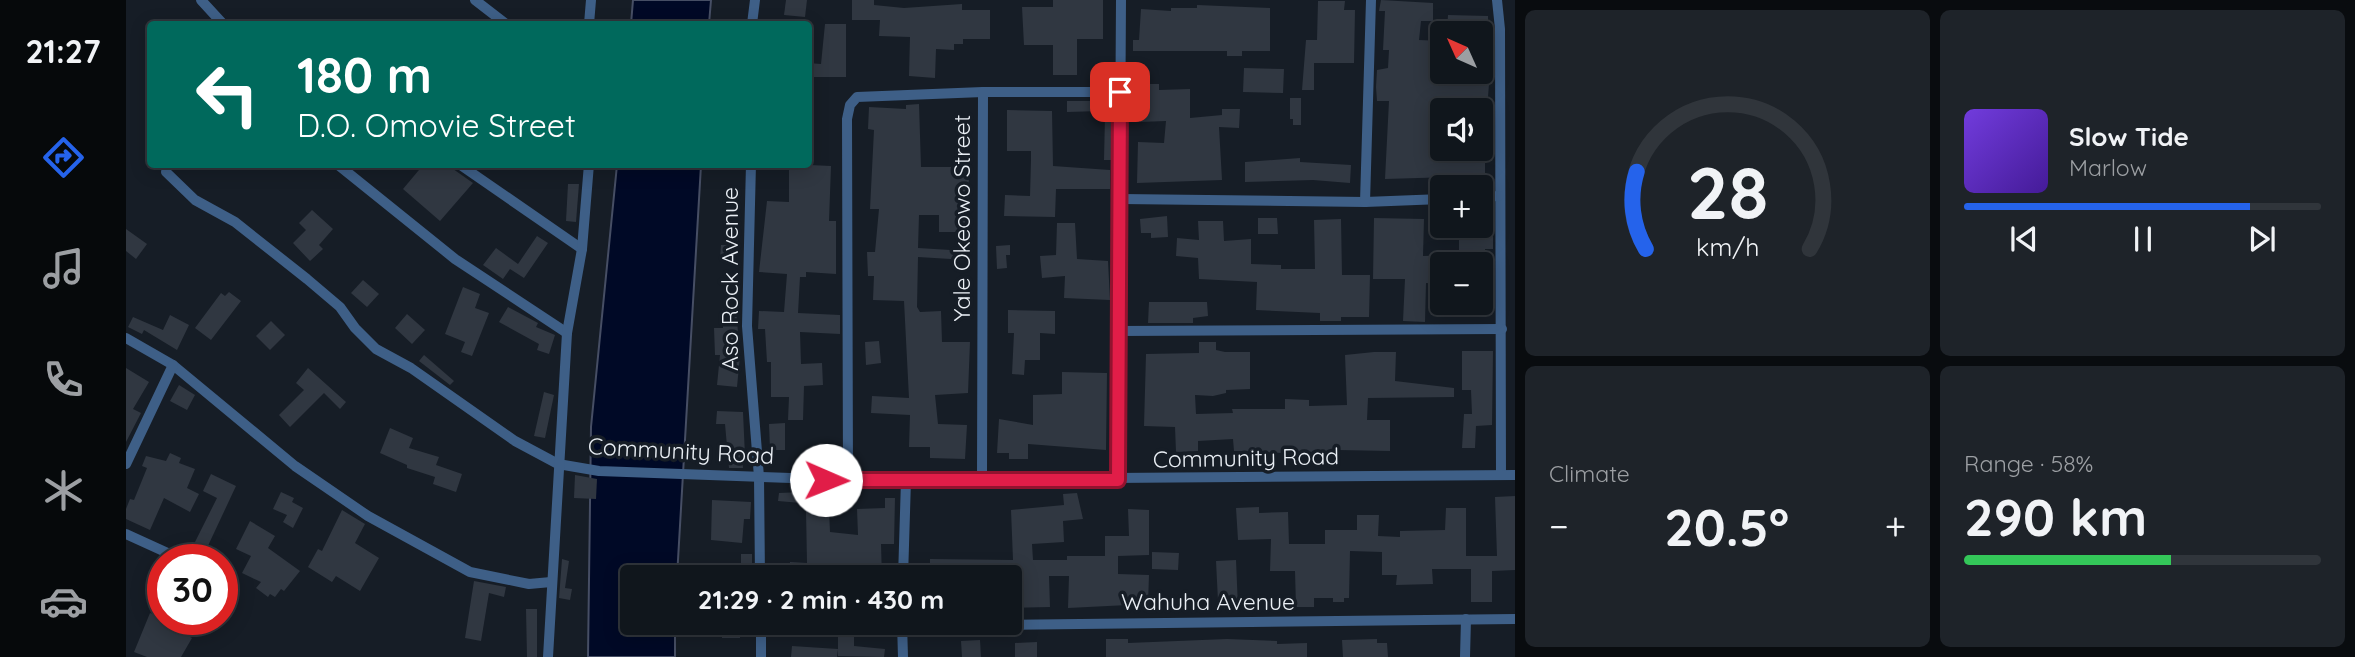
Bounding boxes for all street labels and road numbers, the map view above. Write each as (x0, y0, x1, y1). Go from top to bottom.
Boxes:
street label: Yale Okeowo Street (947, 114, 976, 322)
street label: Aso Rock Avenue (715, 187, 744, 371)
street label: Community Road (587, 431, 775, 470)
street label: Community Road (1153, 441, 1339, 474)
street label: Wahuha Avenue (1121, 587, 1295, 616)

